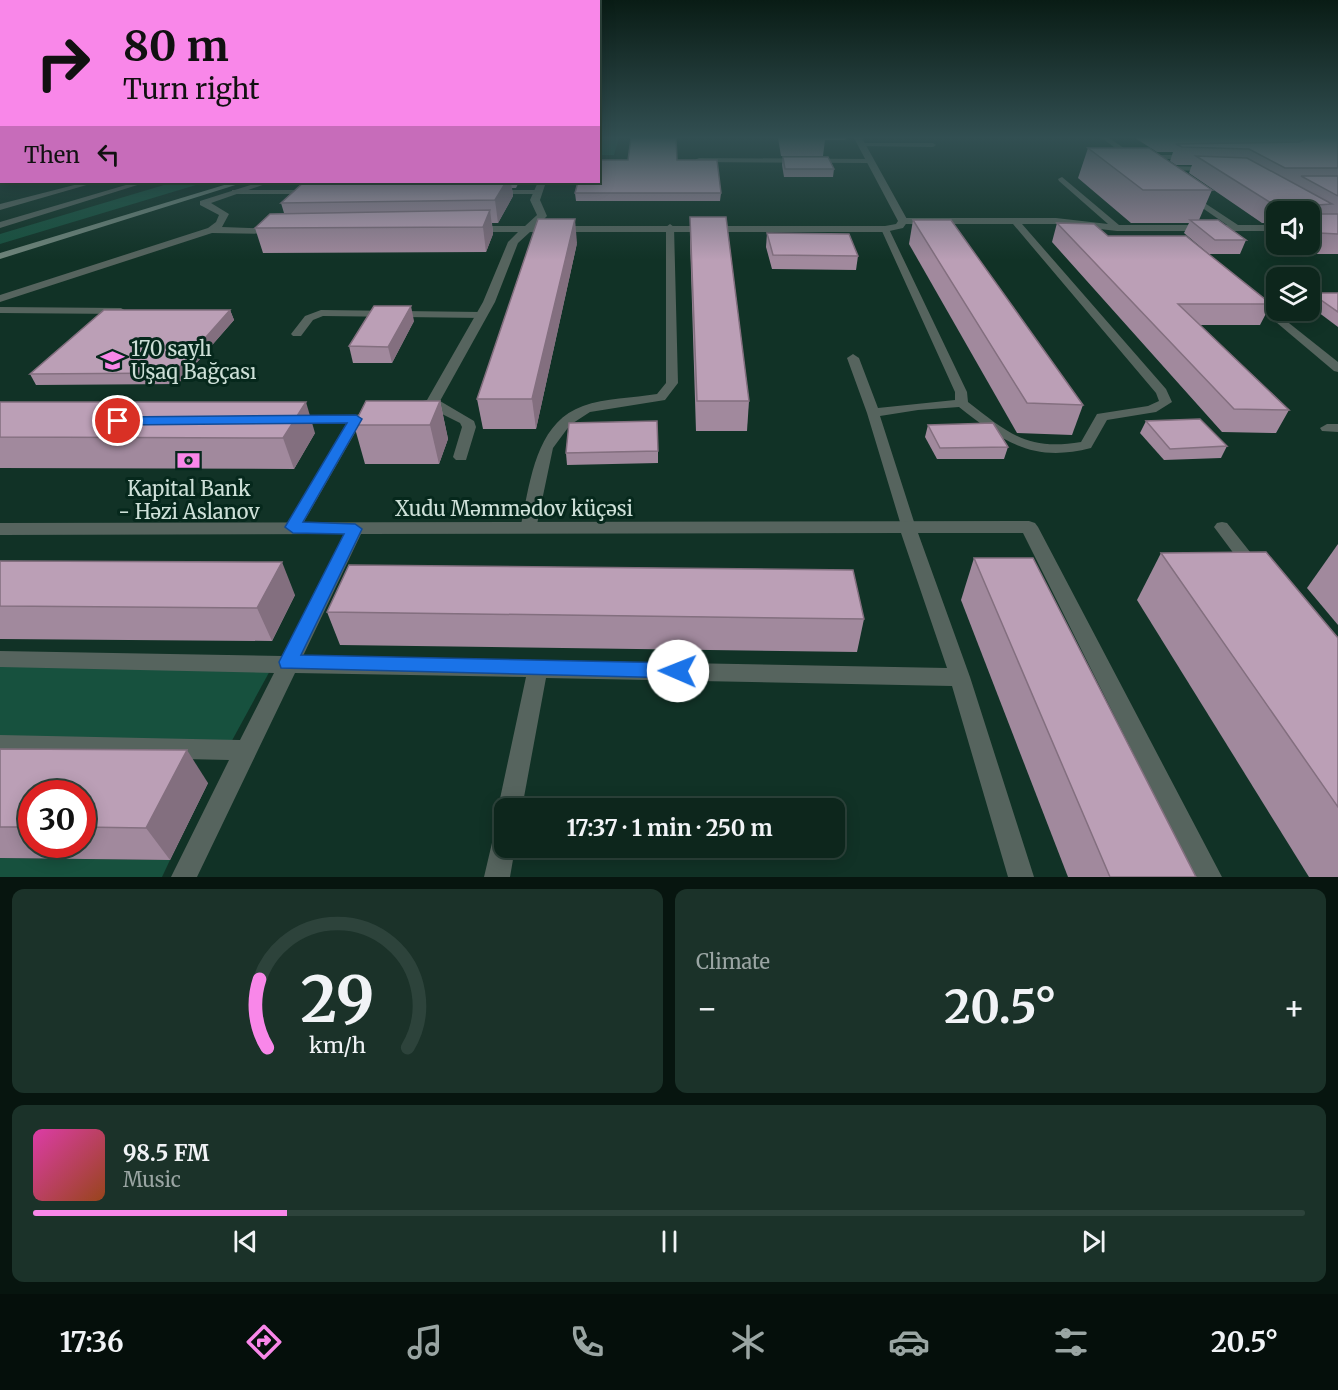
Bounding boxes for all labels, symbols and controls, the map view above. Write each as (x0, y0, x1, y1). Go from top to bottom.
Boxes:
text: 80 m (123, 20, 229, 72)
icon: right (24, 24, 102, 102)
text: Turn right (123, 72, 260, 106)
icon: left (92, 138, 125, 171)
text: Then (24, 141, 80, 169)
map controls (1266, 201, 1320, 321)
button: sound (1266, 201, 1320, 255)
button: layers (1266, 267, 1320, 321)
place label: 170 saylı Uşaq Bağçası (131, 336, 256, 384)
school or university icon: 170 saylı Uşaq Bağçası (100, 347, 126, 373)
pin (92, 395, 143, 446)
icon: arrive (101, 404, 134, 437)
bank icon: Kapital Bank - Həzi Aslanov (176, 447, 202, 473)
place label: Kapital Bank - Həzi Aslanov (118, 476, 260, 524)
street label: Xudu Məmmədov küçəsi (395, 496, 633, 521)
position arrow (646, 639, 710, 703)
speed limit sign: 30 (18, 780, 96, 858)
text: 17:37 · 1 min · 250 m (566, 814, 773, 842)
text: Climate (696, 949, 770, 974)
text: 29 (300, 961, 375, 1039)
text: 20.5° (944, 979, 1057, 1035)
text: − (696, 988, 718, 1029)
text: + (1283, 988, 1305, 1029)
text: km/h (309, 1032, 366, 1059)
text: 98.5 FM (123, 1139, 209, 1167)
text: Music (123, 1167, 181, 1192)
icon: previous (229, 1225, 262, 1258)
icon: pause (653, 1225, 686, 1258)
icon: next (1077, 1225, 1110, 1258)
icon: directions (243, 1321, 285, 1363)
icon: music (404, 1321, 446, 1363)
icon: phone (566, 1321, 608, 1363)
icon: climate (727, 1321, 769, 1363)
icon: car (888, 1321, 930, 1363)
icon: filters (1050, 1321, 1092, 1363)
text: 17:36 (60, 1325, 124, 1359)
text: 20.5° (1211, 1325, 1278, 1359)

